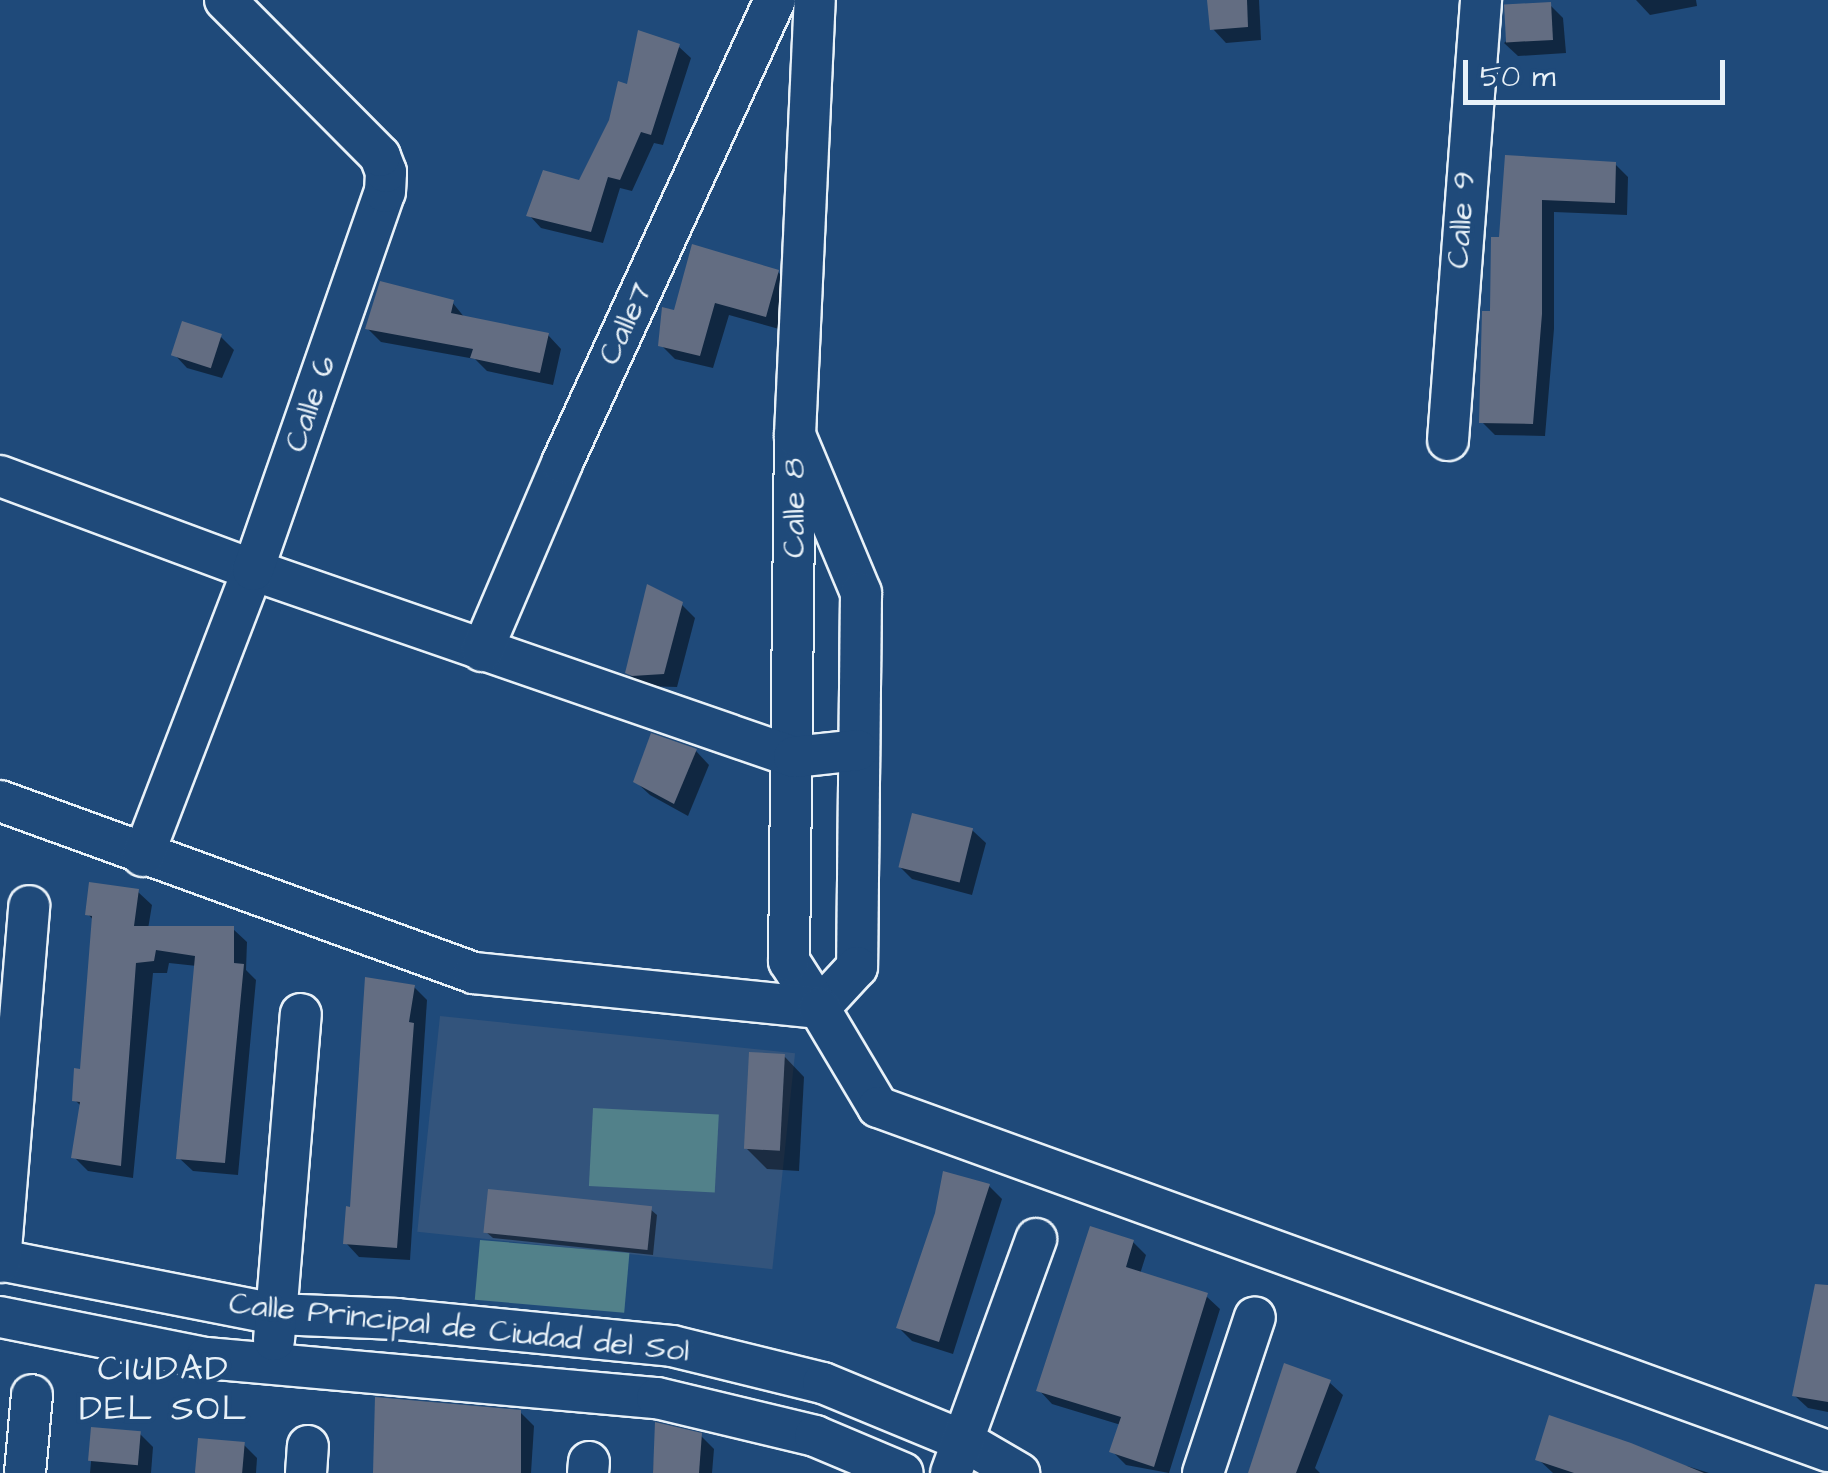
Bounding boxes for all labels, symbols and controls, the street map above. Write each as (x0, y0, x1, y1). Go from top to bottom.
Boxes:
scale bar (1468, 40, 1730, 102)
text: 50 m (1480, 56, 1556, 98)
street label: Calle 9 (1439, 170, 1485, 270)
street label: Calle7 (590, 277, 662, 371)
street label: Calle 6 (277, 351, 345, 457)
street label: Calle 8 (776, 458, 814, 558)
street label: Calle Principal de Ciudad del Sol (227, 1285, 691, 1371)
district label: CIUDAD DEL SOL (79, 1348, 249, 1430)

